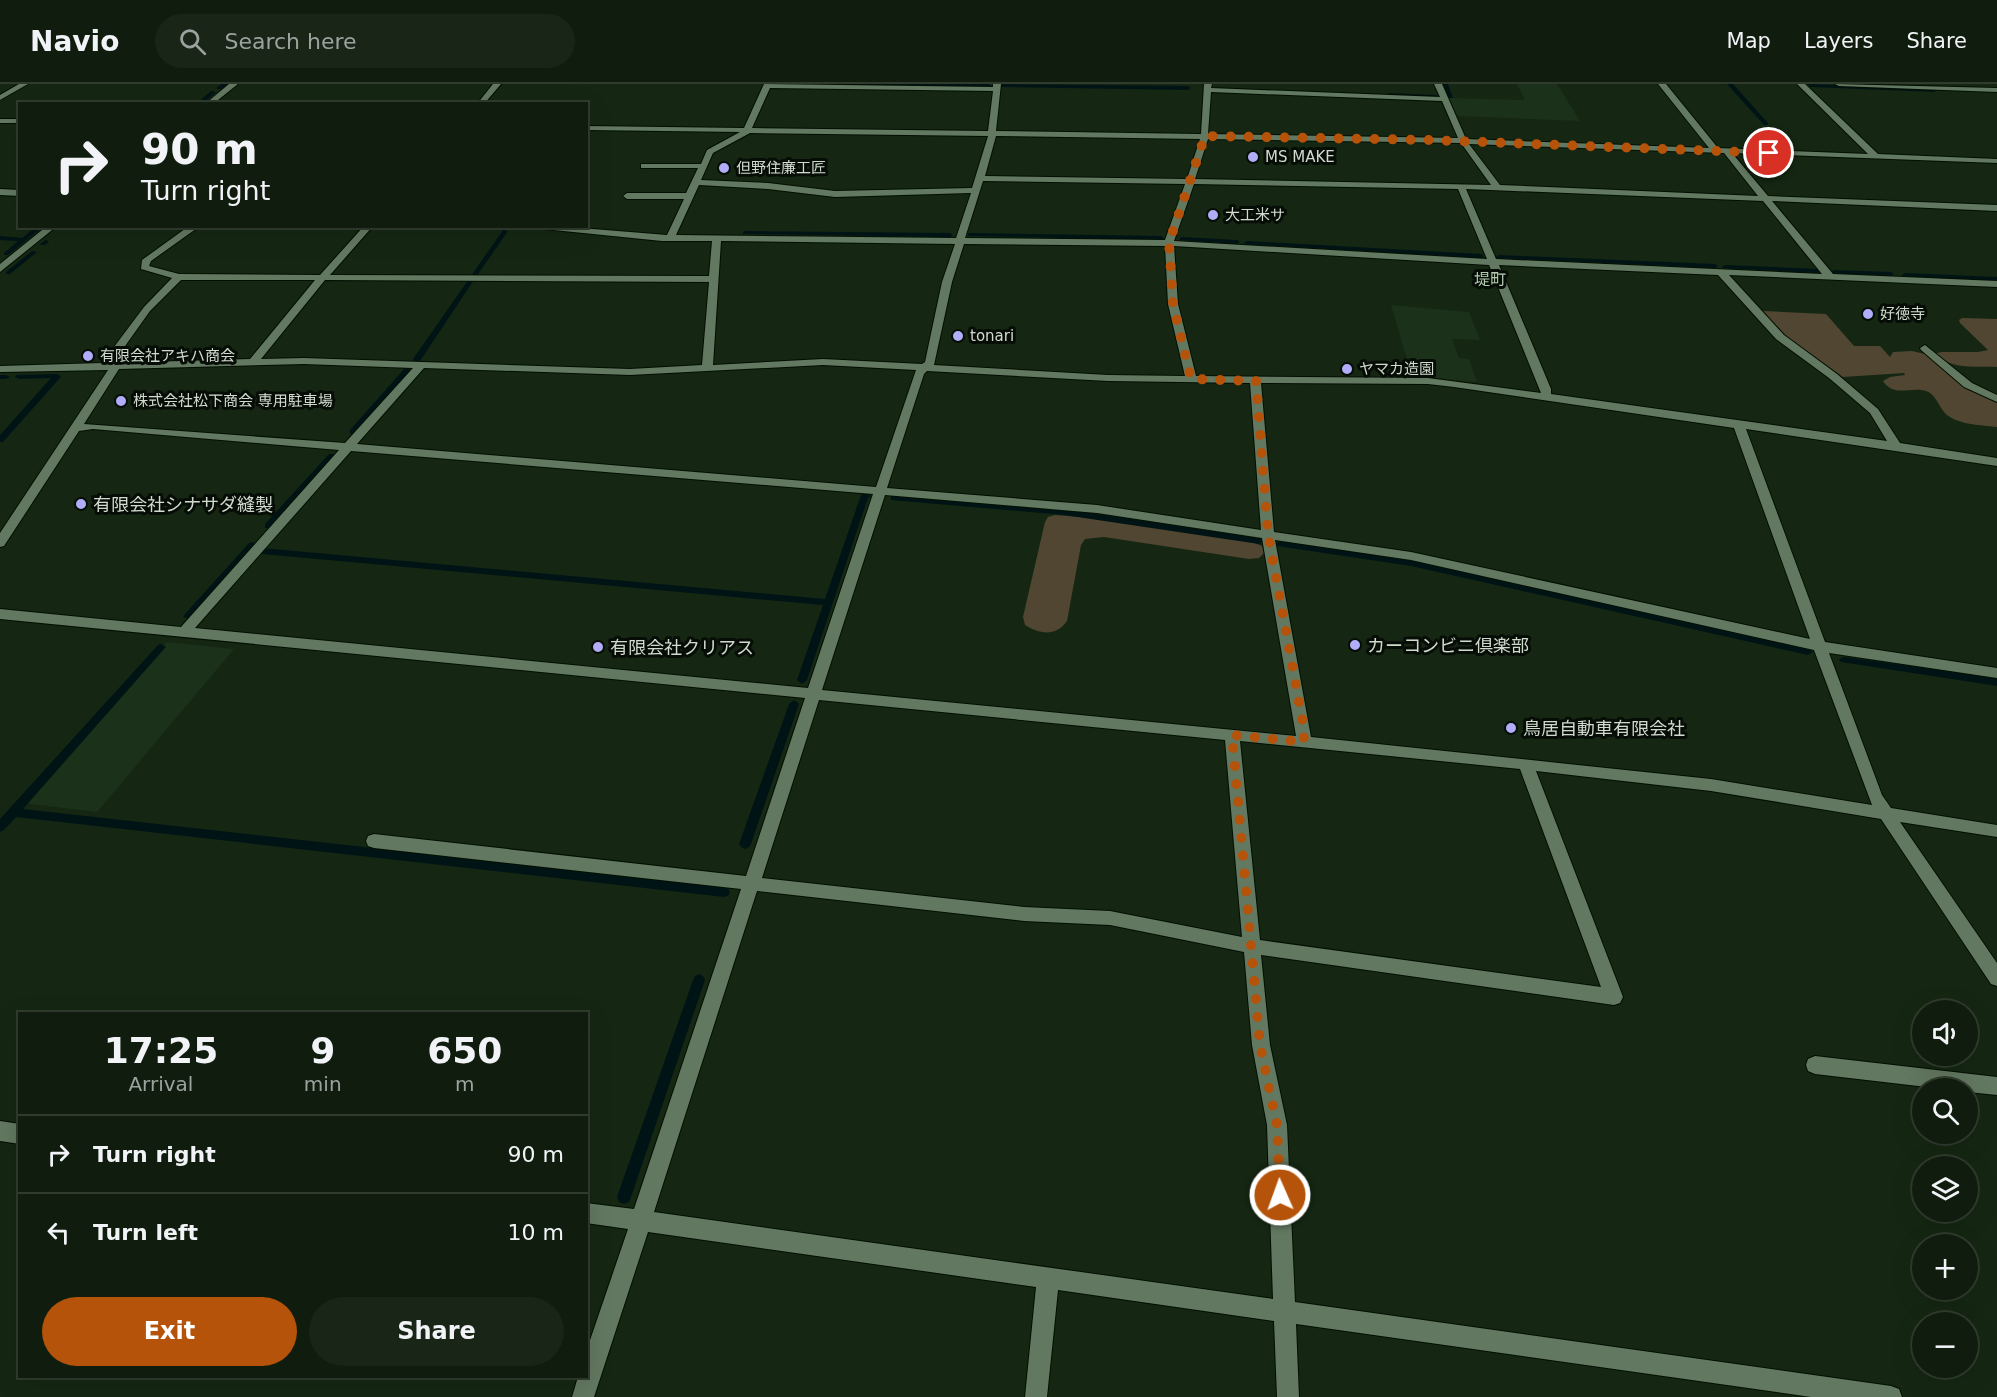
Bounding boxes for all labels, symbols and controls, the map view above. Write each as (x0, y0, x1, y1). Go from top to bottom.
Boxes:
search box (155, 14, 575, 68)
text: Navio (30, 25, 119, 58)
icon: search (176, 25, 209, 58)
text: Search here (224, 29, 357, 54)
text: Map (1727, 29, 1771, 53)
text: Layers (1804, 29, 1873, 53)
text: Share (1906, 29, 1967, 53)
text: 90 m (141, 125, 258, 174)
icon: right (42, 126, 120, 204)
pin (1743, 127, 1794, 178)
icon: arrive (1752, 136, 1785, 169)
place label: MS MAKE (1265, 148, 1335, 166)
marker: MS MAKE (1246, 150, 1260, 164)
place label: 但野住廉工匠 (736, 159, 826, 177)
marker: 但野住廉工匠 (717, 161, 731, 175)
text: Turn right (141, 175, 270, 206)
place label: 大工米サ (1225, 206, 1285, 224)
marker: 大工米サ (1206, 208, 1220, 222)
district label: 堤町 (1474, 270, 1506, 289)
place label: 好徳寺 (1880, 305, 1925, 323)
marker: 好徳寺 (1861, 307, 1875, 321)
place label: tonari (970, 327, 1014, 345)
marker: tonari (951, 329, 965, 343)
place label: 有限会社アキハ商会 (100, 347, 235, 365)
marker: 有限会社アキハ商会 (81, 349, 95, 363)
place label: ヤマカ造園 (1359, 360, 1434, 378)
marker: ヤマカ造園 (1340, 362, 1354, 376)
place label: 株式会社松下商会 専用駐車場 (133, 392, 333, 410)
marker: 株式会社松下商会 専用駐車場 (114, 394, 128, 408)
place label: 有限会社シナサダ縫製 (93, 494, 273, 515)
marker: 有限会社シナサダ縫製 (74, 497, 88, 511)
place label: カーコンビニ倶楽部 (1367, 635, 1529, 656)
place label: 有限会社クリアス (610, 637, 754, 658)
marker: カーコンビニ倶楽部 (1348, 638, 1362, 652)
marker: 有限会社クリアス (591, 640, 605, 654)
place label: 鳥居自動車有限会社 (1523, 718, 1685, 739)
marker: 鳥居自動車有限会社 (1504, 721, 1518, 735)
map controls (1912, 1000, 1978, 1378)
button: sound (1912, 1000, 1978, 1066)
text: 17:25 (104, 1030, 218, 1071)
text: 9 (310, 1030, 335, 1071)
text: 650 (427, 1030, 502, 1071)
text: Arrival (128, 1072, 193, 1096)
text: min (304, 1072, 342, 1096)
text: m (455, 1072, 475, 1096)
button: search (1912, 1078, 1978, 1144)
icon: right (42, 1138, 75, 1171)
text: Turn right (93, 1142, 216, 1167)
text: 90 m (508, 1142, 564, 1167)
button: layers (1912, 1156, 1978, 1222)
position arrow (1248, 1163, 1312, 1227)
icon: left (42, 1216, 75, 1249)
text: Turn left (93, 1220, 198, 1245)
text: 10 m (508, 1220, 564, 1245)
button: + (1912, 1234, 1978, 1300)
button: Exit (42, 1297, 297, 1366)
button: Share (309, 1297, 564, 1366)
button: − (1912, 1312, 1978, 1378)

